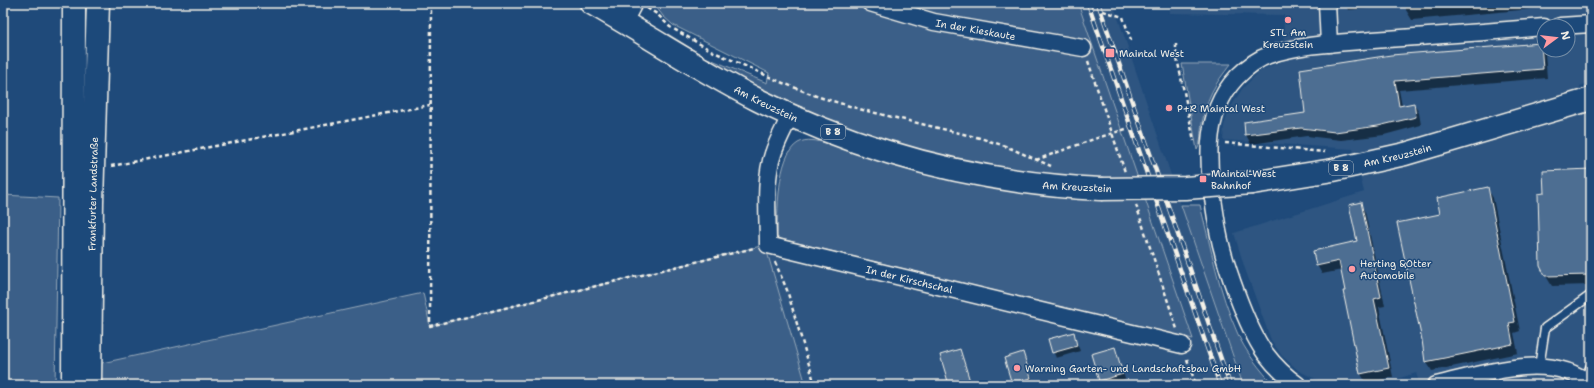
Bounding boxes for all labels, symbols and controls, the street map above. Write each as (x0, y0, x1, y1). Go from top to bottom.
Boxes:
marker: STL Am Kreuzstein (1283, 15, 1293, 25)
street label: In der Kieskaute (935, 16, 1017, 43)
north arrow (1536, 18, 1576, 58)
place label: STL Am Kreuzstein (1263, 26, 1313, 51)
text: N (1557, 29, 1574, 42)
marker: Maintal West (1104, 47, 1116, 59)
place label: Maintal West (1119, 47, 1184, 60)
street label: Am Kreuzstein (732, 82, 800, 124)
place label: P+R Maintal West (1177, 102, 1265, 115)
marker: P+R Maintal West (1164, 103, 1174, 113)
road number: B 8 (821, 125, 845, 139)
street label: Frankfurter Landstraße (85, 136, 100, 251)
street label: Am Kreuzstein (1362, 140, 1433, 170)
road number: B 8 (1329, 161, 1353, 175)
place label: Maintal-West Bahnhof (1211, 167, 1276, 192)
marker: Maintal-West Bahnhof (1198, 174, 1208, 184)
street label: Am Kreuzstein (1042, 179, 1112, 195)
place label: Herting &Otter Automobile (1360, 257, 1432, 282)
street label: In der Kirschschal (865, 262, 954, 296)
marker: Herting &Otter Automobile (1347, 264, 1357, 274)
place label: Warning Garten- und Landschaftsbau GmbH (1025, 362, 1241, 375)
marker: Warning Garten- und Landschaftsbau GmbH (1012, 363, 1022, 373)

